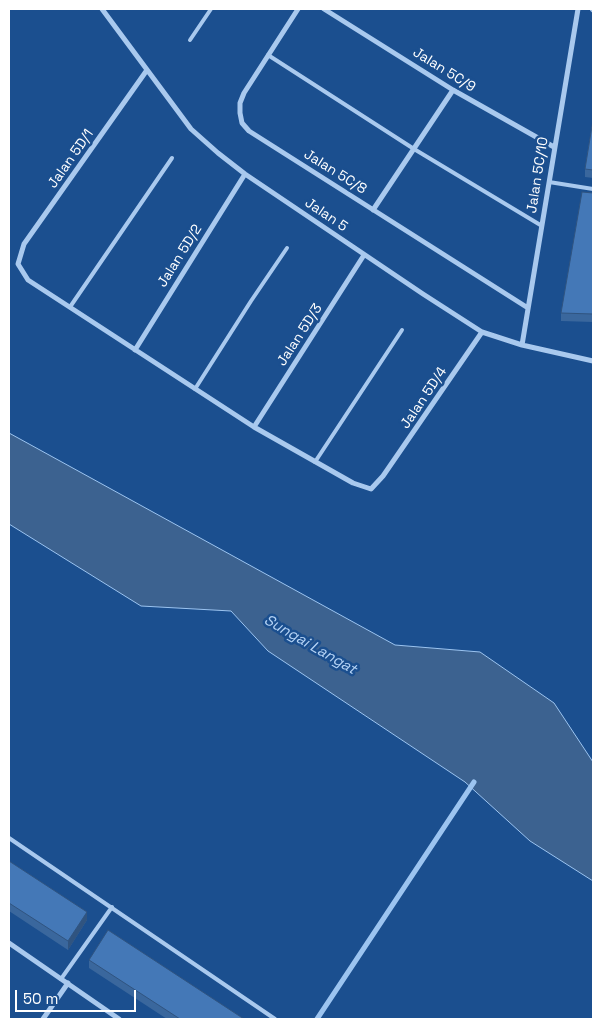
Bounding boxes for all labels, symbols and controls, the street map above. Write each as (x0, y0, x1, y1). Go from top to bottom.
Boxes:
street label: Jalan 5C/9 (410, 44, 478, 96)
street label: Jalan 5D/1 (45, 126, 97, 192)
street label: Jalan 5C/10 (524, 136, 552, 214)
street label: Jalan 5C/8 (300, 146, 370, 198)
street label: Jalan 5 (301, 195, 351, 235)
street label: Jalan 5D/2 (154, 222, 206, 290)
street label: Jalan 5D/3 (274, 301, 326, 369)
street label: Jalan 5D/4 (397, 364, 451, 432)
water label: Sungai Langat (260, 611, 360, 679)
scale bar (18, 980, 139, 1012)
text: 50 m (23, 989, 58, 1008)

